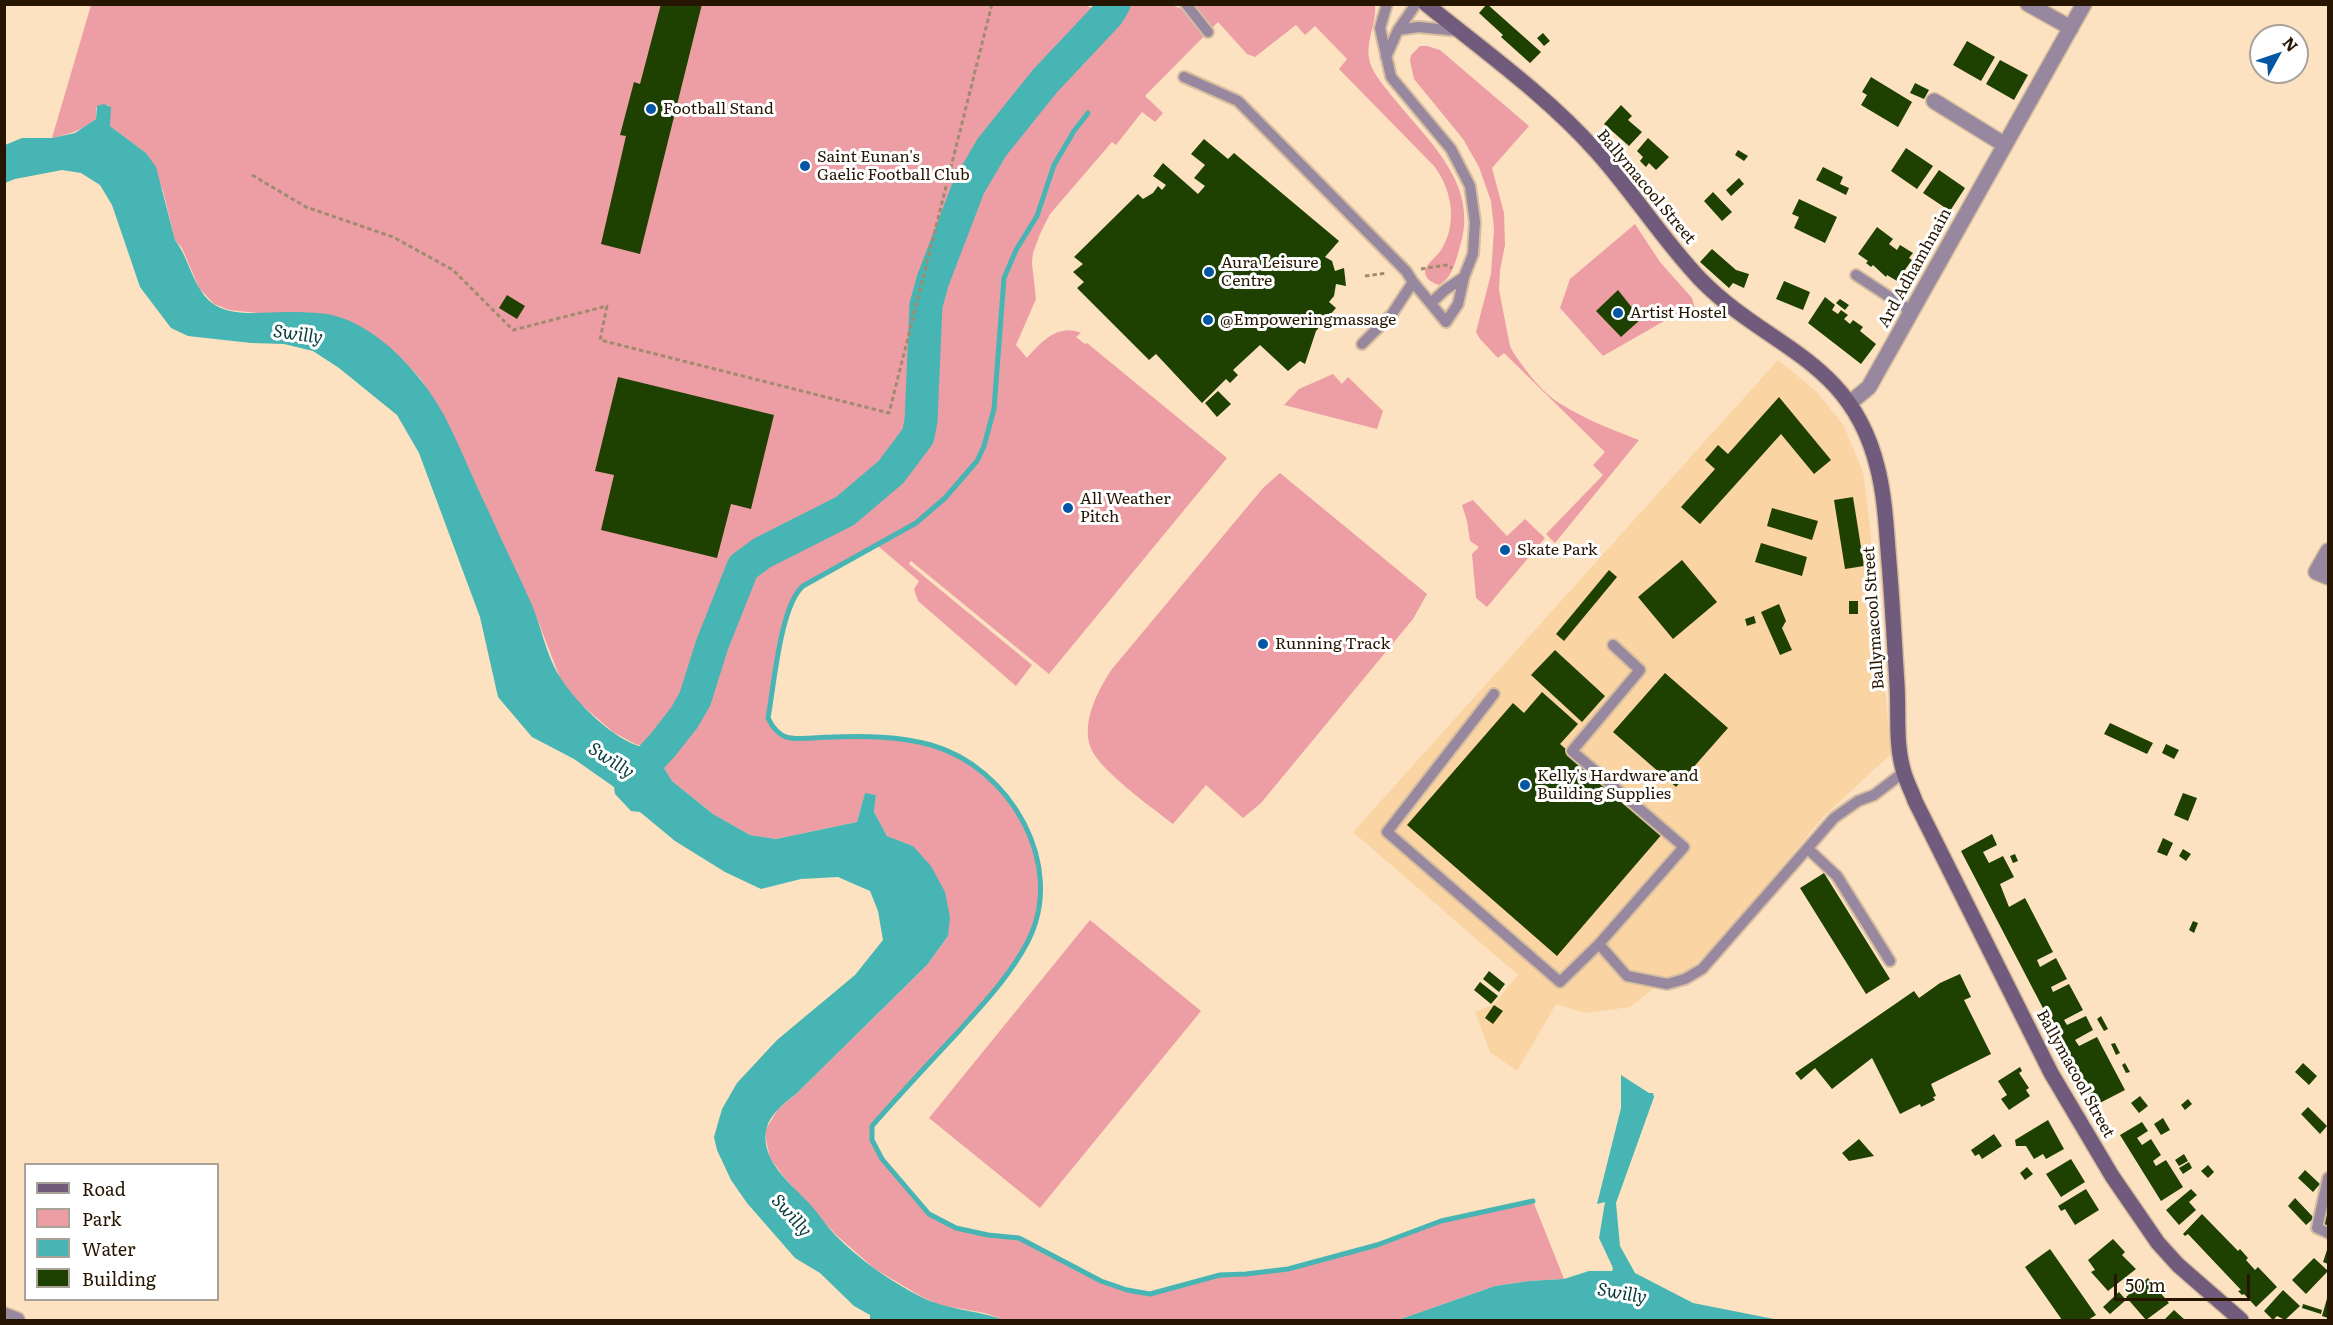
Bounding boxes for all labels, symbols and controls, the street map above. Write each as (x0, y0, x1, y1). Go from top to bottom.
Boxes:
north arrow (2249, 24, 2309, 84)
text: N (2278, 31, 2305, 57)
place label: Football Stand (663, 99, 774, 119)
marker: Football Stand (644, 102, 658, 116)
street label: Ballymacool Street (1593, 126, 1699, 248)
place label: Saint Eunan's Gaelic Football Club (817, 147, 970, 185)
marker: Saint Eunan's Gaelic Football Club (798, 159, 812, 173)
street label: Ard Adhamhnain (1874, 205, 1956, 331)
place label: Aura Leisure Centre (1221, 253, 1318, 291)
marker: Aura Leisure Centre (1202, 265, 1216, 279)
place label: Artist Hostel (1630, 303, 1727, 323)
marker: Artist Hostel (1611, 306, 1625, 320)
place label: @Empoweringmassage (1220, 310, 1396, 330)
marker: @Empoweringmassage (1201, 313, 1215, 327)
water label: Swilly (272, 321, 324, 349)
place label: All Weather Pitch (1080, 489, 1171, 527)
marker: All Weather Pitch (1061, 501, 1075, 515)
place label: Skate Park (1517, 540, 1597, 560)
marker: Skate Park (1498, 543, 1512, 557)
street label: Ballymacool Street (1859, 546, 1889, 690)
place label: Running Track (1275, 634, 1390, 654)
marker: Running Track (1256, 637, 1270, 651)
water label: Swilly (584, 738, 638, 784)
place label: Kelly's Hardware and Building Supplies (1537, 766, 1699, 804)
marker: Kelly's Hardware and Building Supplies (1518, 778, 1532, 792)
street label: Ballymacool Street (2032, 1007, 2118, 1141)
legend (24, 1163, 219, 1301)
text: Road (82, 1175, 126, 1202)
water label: Swilly (766, 1190, 816, 1242)
text: Park (82, 1205, 121, 1232)
text: Water (82, 1235, 135, 1262)
scale bar (2117, 1262, 2254, 1300)
text: Building (82, 1265, 156, 1292)
text: 50 m (2125, 1271, 2166, 1298)
water label: Swilly (1596, 1279, 1648, 1309)

